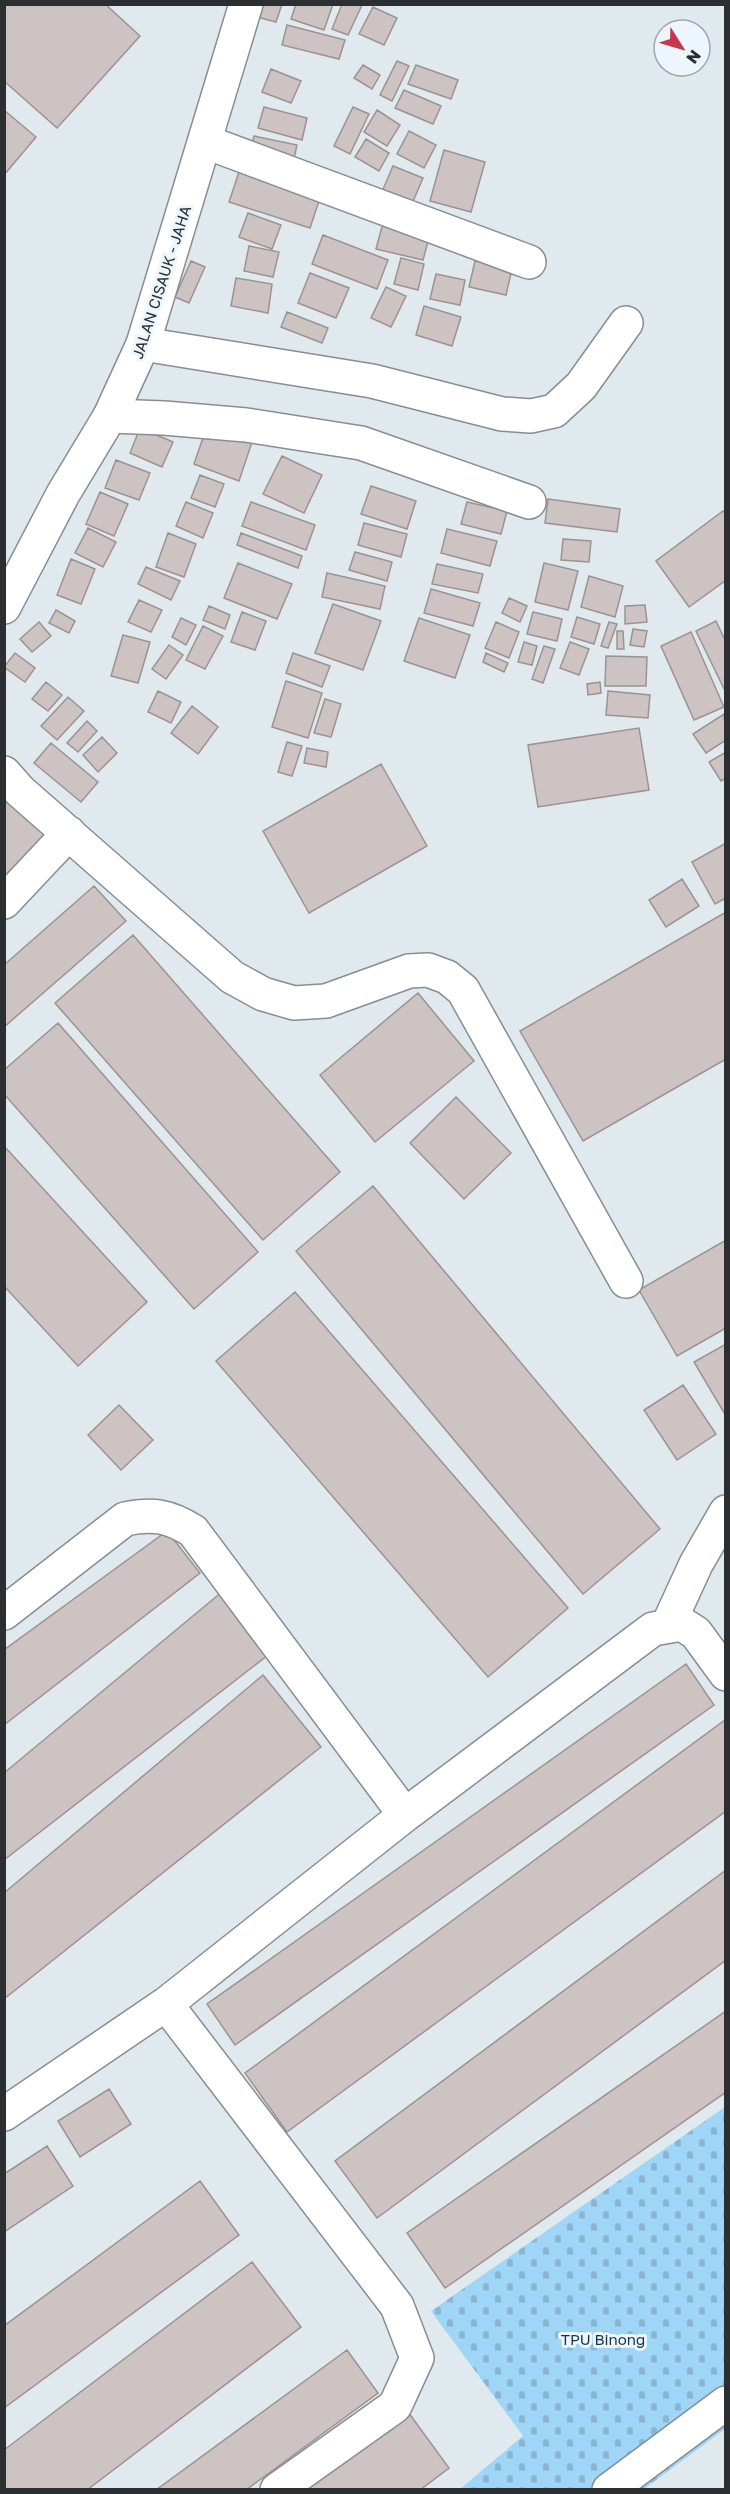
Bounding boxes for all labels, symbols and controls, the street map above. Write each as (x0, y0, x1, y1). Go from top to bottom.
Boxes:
north arrow (652, 18, 712, 78)
text: N (682, 46, 706, 68)
street label: JALAN CISAUK - JAHA (128, 203, 194, 361)
park label: TPU Binong (561, 2330, 645, 2348)

